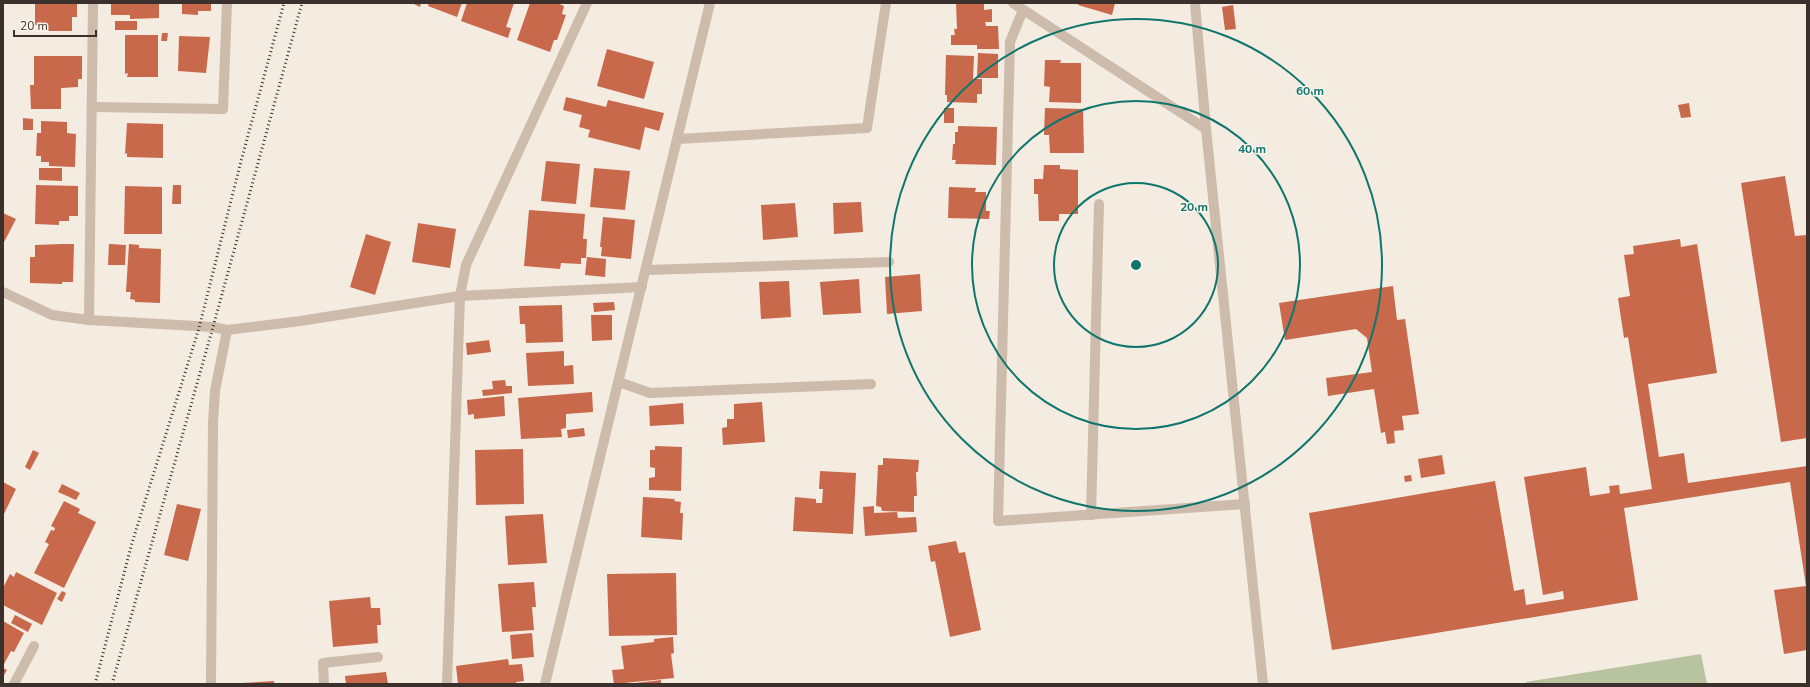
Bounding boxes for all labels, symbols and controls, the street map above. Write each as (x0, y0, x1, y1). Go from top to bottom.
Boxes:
scale bar (14, 12, 96, 38)
text: 20 m (20, 18, 48, 34)
text: 60 m (1296, 83, 1324, 99)
text: 40 m (1238, 141, 1266, 157)
text: 20 m (1180, 199, 1208, 215)
centre of rings (1129, 258, 1143, 272)

